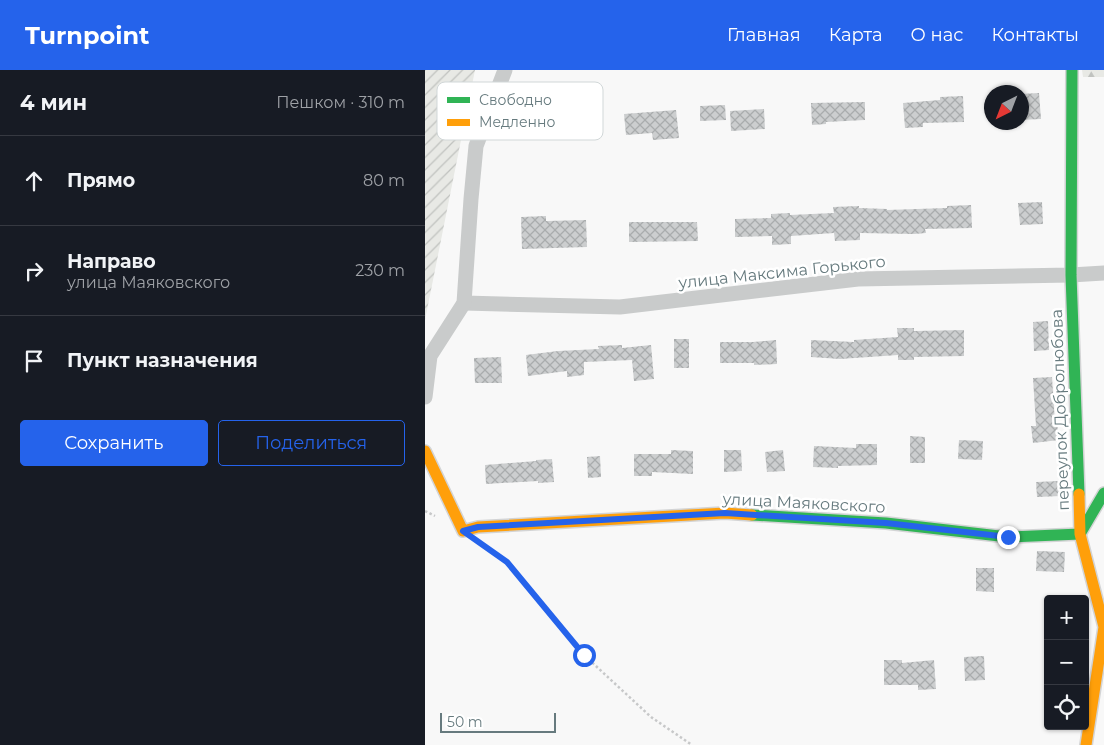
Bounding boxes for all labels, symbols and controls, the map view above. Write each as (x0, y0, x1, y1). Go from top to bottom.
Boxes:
text: Turnpoint (25, 21, 149, 50)
text: Главная (727, 24, 801, 46)
text: Карта (829, 24, 883, 46)
text: О нас (911, 24, 963, 46)
text: Контакты (991, 24, 1079, 46)
legend (437, 82, 603, 140)
north arrow (984, 85, 1029, 130)
text: 4 мин (20, 90, 87, 115)
text: Свободно (479, 91, 552, 109)
text: Пешком · 310 m (276, 93, 405, 112)
text: Медленно (479, 113, 555, 131)
icon: ahead (20, 167, 48, 195)
text: Прямо (67, 169, 135, 192)
text: 80 m (363, 171, 405, 190)
text: Направо (67, 250, 156, 273)
street label: улица Максима Горького (677, 252, 886, 292)
icon: right (20, 257, 48, 285)
text: 230 m (355, 261, 405, 280)
text: улица Маяковского (67, 273, 230, 292)
street label: переулок Добролюбова (1047, 309, 1073, 511)
icon: arrive (20, 347, 48, 375)
text: Пункт назначения (67, 349, 258, 372)
button: Сохранить (20, 420, 208, 466)
button: Поделиться (218, 420, 405, 466)
street label: улица Маяковского (721, 489, 886, 517)
route end (997, 526, 1020, 549)
map controls (1044, 595, 1089, 730)
button: + (1044, 595, 1089, 640)
button: − (1044, 640, 1089, 685)
route start (573, 644, 596, 667)
button: locate (1044, 685, 1089, 730)
scale bar (440, 710, 556, 733)
text: 50 m (447, 713, 483, 731)

